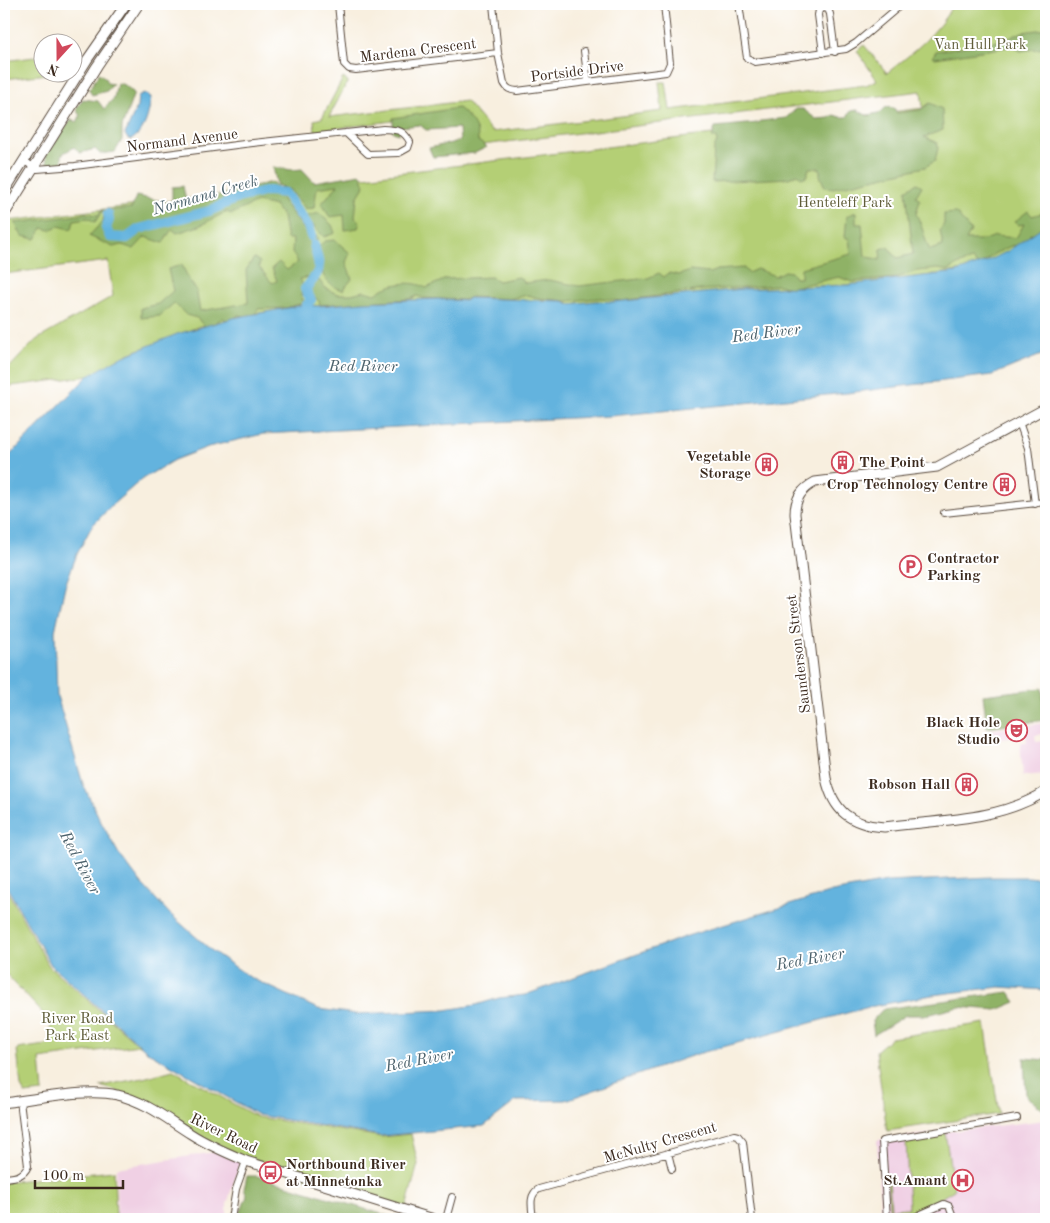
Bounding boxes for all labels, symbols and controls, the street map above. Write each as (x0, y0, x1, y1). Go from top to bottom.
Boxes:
north arrow (32, 32, 82, 82)
street label: Mardena Crescent (359, 37, 477, 66)
park label: Van Hull Park (933, 38, 1027, 53)
street label: Portside Drive (530, 59, 625, 86)
text: N (46, 61, 61, 78)
street label: Normand Avenue (126, 127, 239, 156)
water label: Normand Creek (150, 173, 260, 219)
park label: Henteleff Park (798, 196, 893, 211)
water label: Red River (730, 322, 803, 346)
water label: Red River (328, 359, 399, 375)
place label: Vegetable Storage (686, 450, 751, 482)
building icon: The Point (831, 450, 855, 474)
building icon: Vegetable Storage (755, 453, 779, 477)
place label: The Point (859, 456, 926, 471)
building icon: Crop Technology Centre (992, 472, 1016, 496)
place label: Crop Technology Centre (827, 478, 988, 493)
place label: Contractor Parking (927, 552, 999, 584)
parking icon: Contractor Parking (899, 555, 923, 579)
street label: Saunderson Street (785, 593, 814, 714)
place label: Black Hole Studio (926, 716, 1000, 748)
theatre icon: Black Hole Studio (1004, 719, 1028, 743)
building icon: Robson Hall (954, 772, 978, 796)
place label: Robson Hall (868, 778, 950, 793)
water label: Red River (56, 828, 103, 898)
water label: Red River (774, 946, 847, 974)
park label: River Road Park East (41, 1012, 114, 1044)
water label: Red River (383, 1046, 456, 1076)
street label: River Road (187, 1112, 259, 1157)
street label: McNulty Crescent (602, 1120, 718, 1167)
scale bar (35, 1158, 122, 1190)
place label: Northbound River at Minnetonka (286, 1158, 406, 1190)
bus stop icon: Northbound River at Minnetonka (258, 1161, 282, 1185)
hospital icon: St.Amant (951, 1168, 975, 1192)
text: 100 m (42, 1169, 84, 1184)
place label: St.Amant (883, 1174, 948, 1189)

